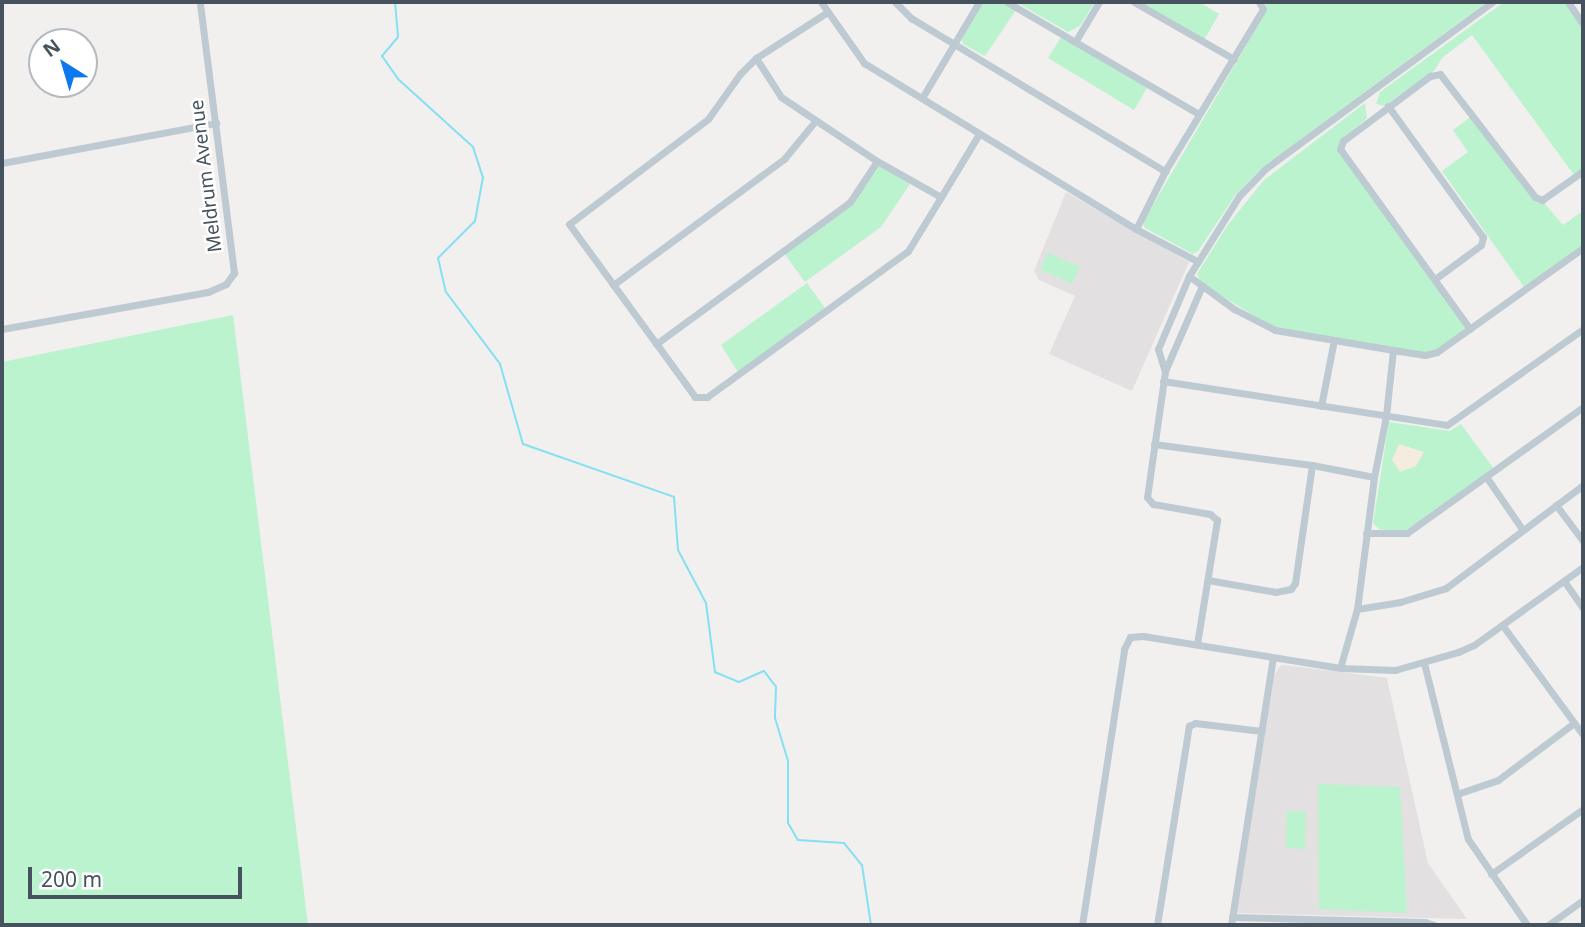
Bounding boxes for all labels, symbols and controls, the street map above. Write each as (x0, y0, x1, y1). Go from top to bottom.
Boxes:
north arrow (28, 28, 98, 98)
text: N (38, 33, 66, 63)
street label: Meldrum Avenue (185, 98, 227, 254)
scale bar (32, 853, 245, 897)
text: 200 m (41, 865, 102, 893)

